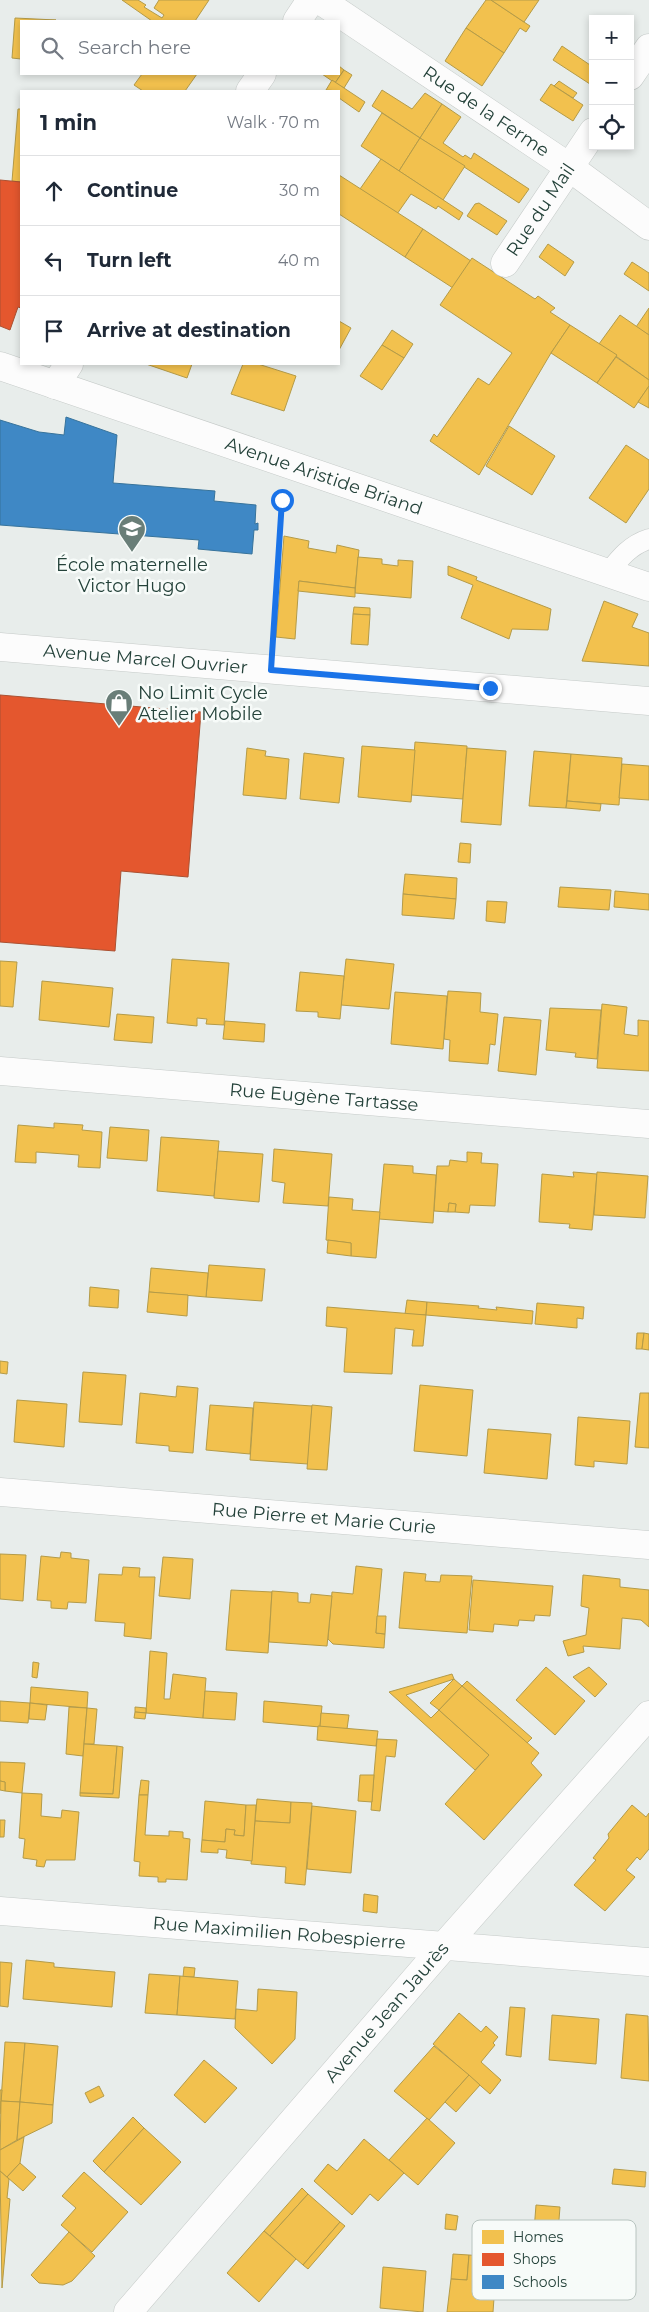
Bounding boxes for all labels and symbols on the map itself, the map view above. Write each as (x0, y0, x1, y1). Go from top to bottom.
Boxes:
street label: Rue de la Ferme (419, 61, 554, 162)
street label: Rue du Mail (502, 159, 580, 261)
street label: Avenue Aristide Briand (222, 432, 425, 520)
route start (271, 489, 294, 512)
school or university icon: École maternelle Victor Hugo (117, 514, 147, 553)
place label: École maternelle Victor Hugo (56, 554, 208, 597)
street label: Avenue Marcel Ouvrier (42, 640, 249, 679)
route end (479, 677, 502, 700)
place label: No Limit Cycle Atelier Mobile (138, 682, 268, 725)
shop icon: No Limit Cycle Atelier Mobile (104, 688, 134, 727)
street label: Rue Eugène Tartasse (228, 1079, 419, 1116)
street label: Rue Pierre et Marie Curie (211, 1498, 437, 1539)
street label: Rue Maximilien Robespierre (152, 1912, 407, 1954)
street label: Avenue Jean Jaurès (320, 1938, 454, 2087)
legend (472, 2220, 636, 2300)
text: Homes (513, 2228, 563, 2246)
text: Shops (513, 2250, 556, 2268)
text: Schools (513, 2273, 567, 2291)

